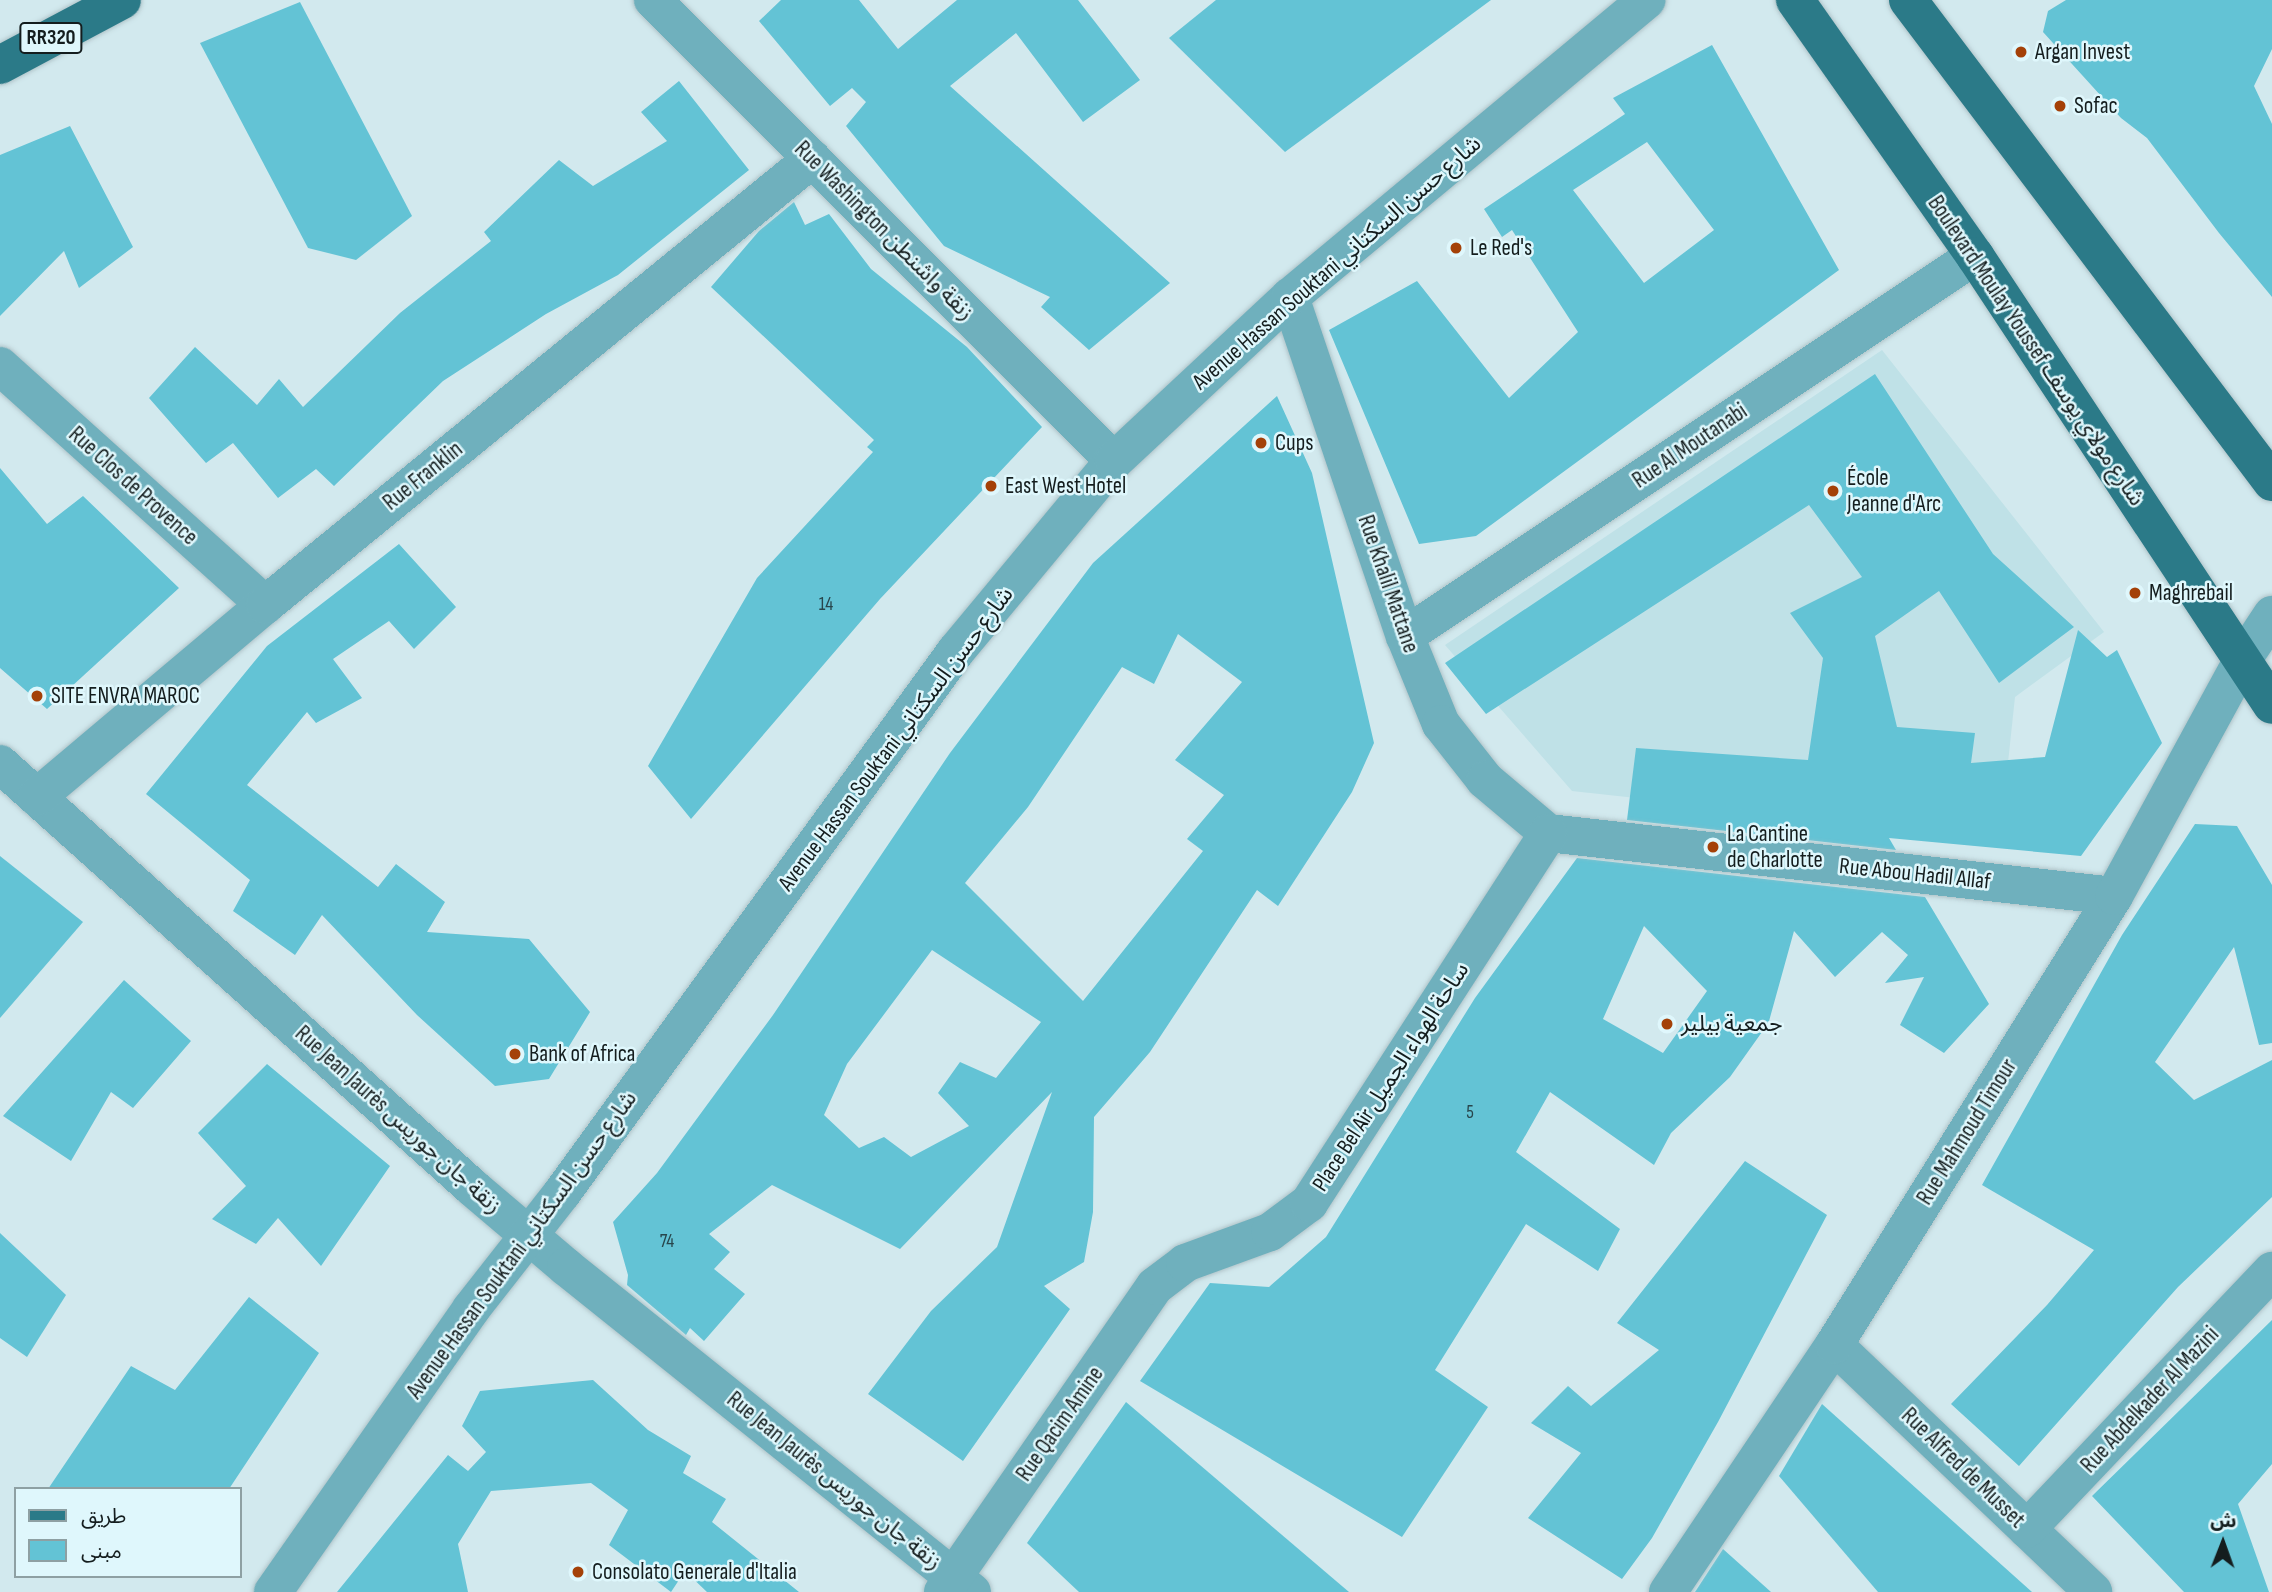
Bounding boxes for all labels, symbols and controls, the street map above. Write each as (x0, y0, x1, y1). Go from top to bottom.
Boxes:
road number: RR320 (18, 20, 84, 56)
place label: Argan Invest (2035, 38, 2130, 66)
marker: Argan Invest (2013, 44, 2029, 60)
place label: Sofac (2074, 92, 2118, 120)
marker: Sofac (2052, 98, 2068, 114)
street label: Avenue Hassan Souktani شارع حسن السكتاني (1187, 130, 1487, 396)
street label: Rue Washington زنقة واشنطن (789, 136, 979, 326)
street label: Boulevard Moulay Youssef شارع مولاي يوسف (1922, 191, 2150, 511)
place label: Le Red's (1470, 234, 1532, 262)
marker: Le Red's (1448, 240, 1464, 256)
street label: Rue Al Moutanabi (1627, 398, 1753, 494)
street label: Rue Clos de Provence (63, 421, 203, 551)
place label: Cups (1275, 429, 1313, 457)
marker: Cups (1253, 435, 1269, 451)
street label: Rue Franklin (378, 436, 468, 516)
place label: École Jeanne d'Arc (1847, 464, 1941, 518)
place label: East West Hotel (1005, 472, 1126, 500)
marker: East West Hotel (983, 478, 999, 494)
marker: École Jeanne d'Arc (1825, 483, 1841, 499)
street label: Rue Khalil Mattane (1352, 512, 1424, 656)
place label: Maghrebail (2149, 579, 2233, 607)
street label: Avenue Hassan Souktani شارع حسن السكتاني (773, 582, 1019, 896)
marker: Maghrebail (2127, 585, 2143, 601)
house number: 14 (819, 594, 833, 616)
place label: SITE ENVRA MAROC (51, 682, 200, 710)
marker: SITE ENVRA MAROC (29, 688, 45, 704)
place label: La Cantine de Charlotte (1727, 820, 1823, 874)
marker: La Cantine de Charlotte (1705, 839, 1721, 855)
street label: Rue Abou Hadil Allaf (1838, 852, 1992, 896)
street label: Place Bel Air ساحة الهواء الجميل (1307, 957, 1475, 1197)
place label: جمعية بيلير (1681, 1010, 1783, 1038)
marker: جمعية بيلير (1659, 1016, 1675, 1032)
street label: Rue Jean Jaurès زنقة جان جوريس (289, 1020, 507, 1220)
place label: Bank of Africa (529, 1040, 635, 1068)
marker: Bank of Africa (507, 1046, 523, 1062)
street label: Rue Mahmoud Timour (1911, 1054, 2023, 1210)
street label: Avenue Hassan Souktani شارع حسن السكتاني (401, 1086, 643, 1404)
house number: 5 (1466, 1102, 1474, 1124)
house number: 74 (660, 1231, 674, 1253)
street label: Rue Abdelkader Al Mazini (2075, 1321, 2225, 1479)
street label: Rue Qacim Amine (1010, 1361, 1110, 1487)
street label: Rue Jean Jaurès زنقة جان جوريس (721, 1386, 947, 1576)
street label: Rue Alfred de Musset (1895, 1402, 2031, 1534)
legend (14, 1487, 242, 1578)
text: طريق (81, 1504, 126, 1529)
north arrow (2188, 1508, 2258, 1578)
text: ش (2210, 1510, 2237, 1533)
text: مبنى (81, 1539, 122, 1564)
place label: Consolato Generale d'Italia (592, 1558, 797, 1586)
marker: Consolato Generale d'Italia (570, 1564, 586, 1580)

